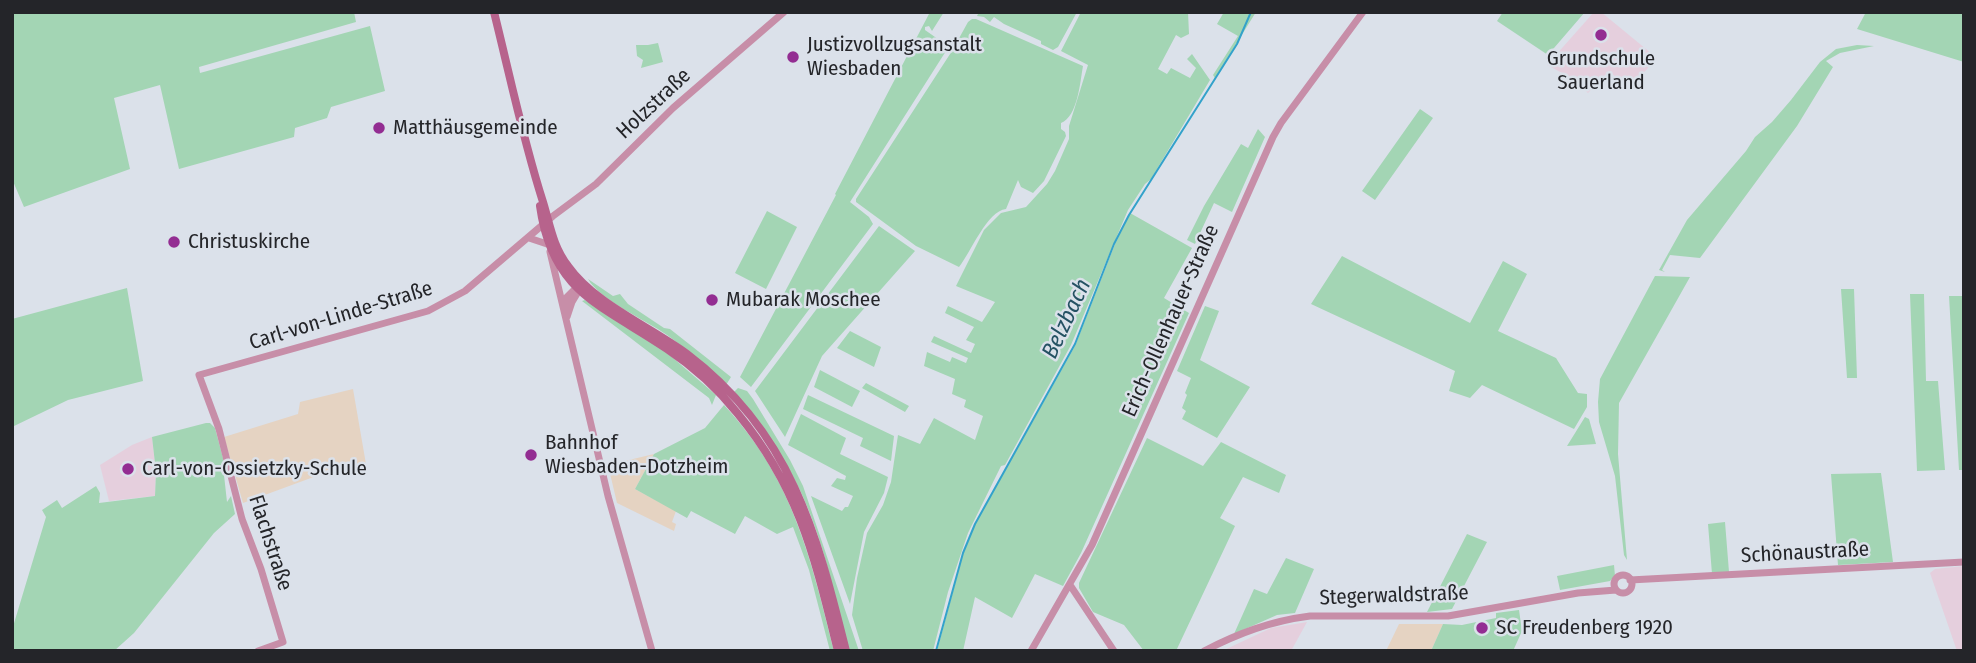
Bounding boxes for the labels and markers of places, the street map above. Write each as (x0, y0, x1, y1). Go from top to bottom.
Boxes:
marker: Grundschule Sauerland (1593, 27, 1609, 43)
place label: Justizvollzugsanstalt Wiesbaden (807, 32, 982, 82)
place label: Grundschule Sauerland (1547, 46, 1655, 96)
marker: Justizvollzugsanstalt Wiesbaden (785, 49, 801, 65)
place label: Matthäusgemeinde (393, 115, 558, 141)
marker: Matthäusgemeinde (371, 120, 387, 136)
place label: Christuskirche (188, 229, 310, 255)
marker: Christuskirche (166, 234, 182, 250)
place label: Mubarak Moschee (726, 287, 881, 313)
marker: Mubarak Moschee (704, 292, 720, 308)
place label: Bahnhof Wiesbaden-Dotzheim (545, 430, 728, 480)
marker: Bahnhof Wiesbaden-Dotzheim (523, 447, 539, 463)
place label: Carl-von-Ossietzky-Schule (142, 456, 367, 482)
marker: Carl-von-Ossietzky-Schule (120, 461, 136, 477)
place label: SC Freudenberg 1920 (1496, 615, 1673, 641)
marker: SC Freudenberg 1920 (1474, 620, 1490, 636)

